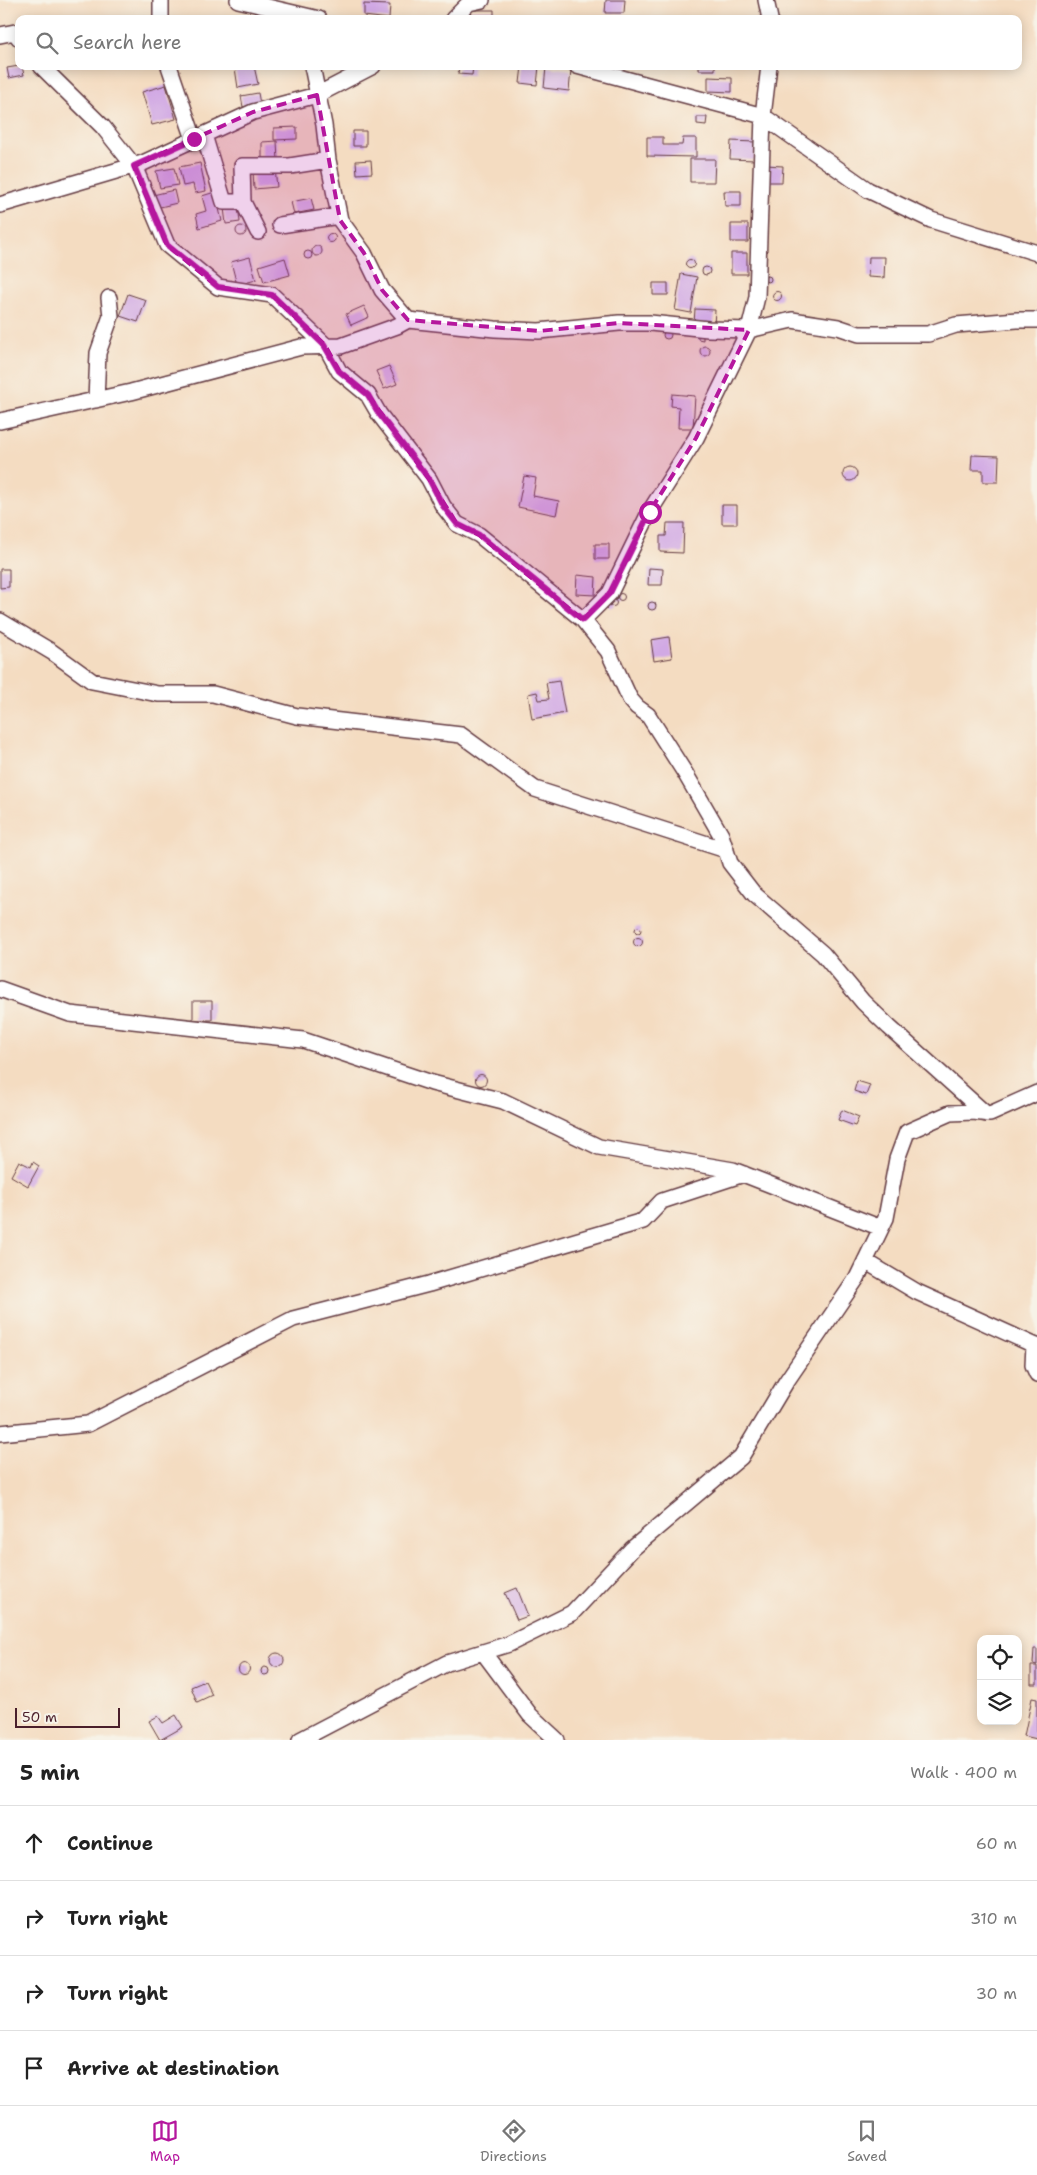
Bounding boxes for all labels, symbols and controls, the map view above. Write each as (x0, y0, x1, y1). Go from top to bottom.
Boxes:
search box (15, 15, 1022, 70)
icon: search (33, 29, 61, 57)
text: Search here (73, 30, 182, 55)
route end (183, 128, 206, 151)
route start (639, 501, 662, 524)
map controls (977, 1635, 1022, 1725)
button: locate (977, 1635, 1022, 1680)
button: layers (977, 1680, 1022, 1725)
scale bar (15, 1705, 120, 1728)
text: 50 m (22, 1708, 57, 1726)
text: 5 min (20, 1759, 80, 1787)
text: Walk · 400 m (910, 1762, 1017, 1783)
icon: ahead (20, 1829, 48, 1857)
text: Continue (67, 1831, 153, 1856)
text: 60 m (976, 1833, 1017, 1854)
icon: right (20, 1904, 48, 1932)
text: Turn right (67, 1906, 168, 1931)
text: 310 m (970, 1908, 1017, 1929)
icon: right (20, 1979, 48, 2007)
text: Turn right (67, 1981, 168, 2006)
text: 30 m (976, 1983, 1017, 2004)
icon: arrive (20, 2054, 48, 2082)
text: Arrive at destination (67, 2056, 279, 2081)
tab: Map (150, 2117, 180, 2165)
tab: Directions (480, 2117, 547, 2165)
tab: Saved (847, 2117, 887, 2165)

